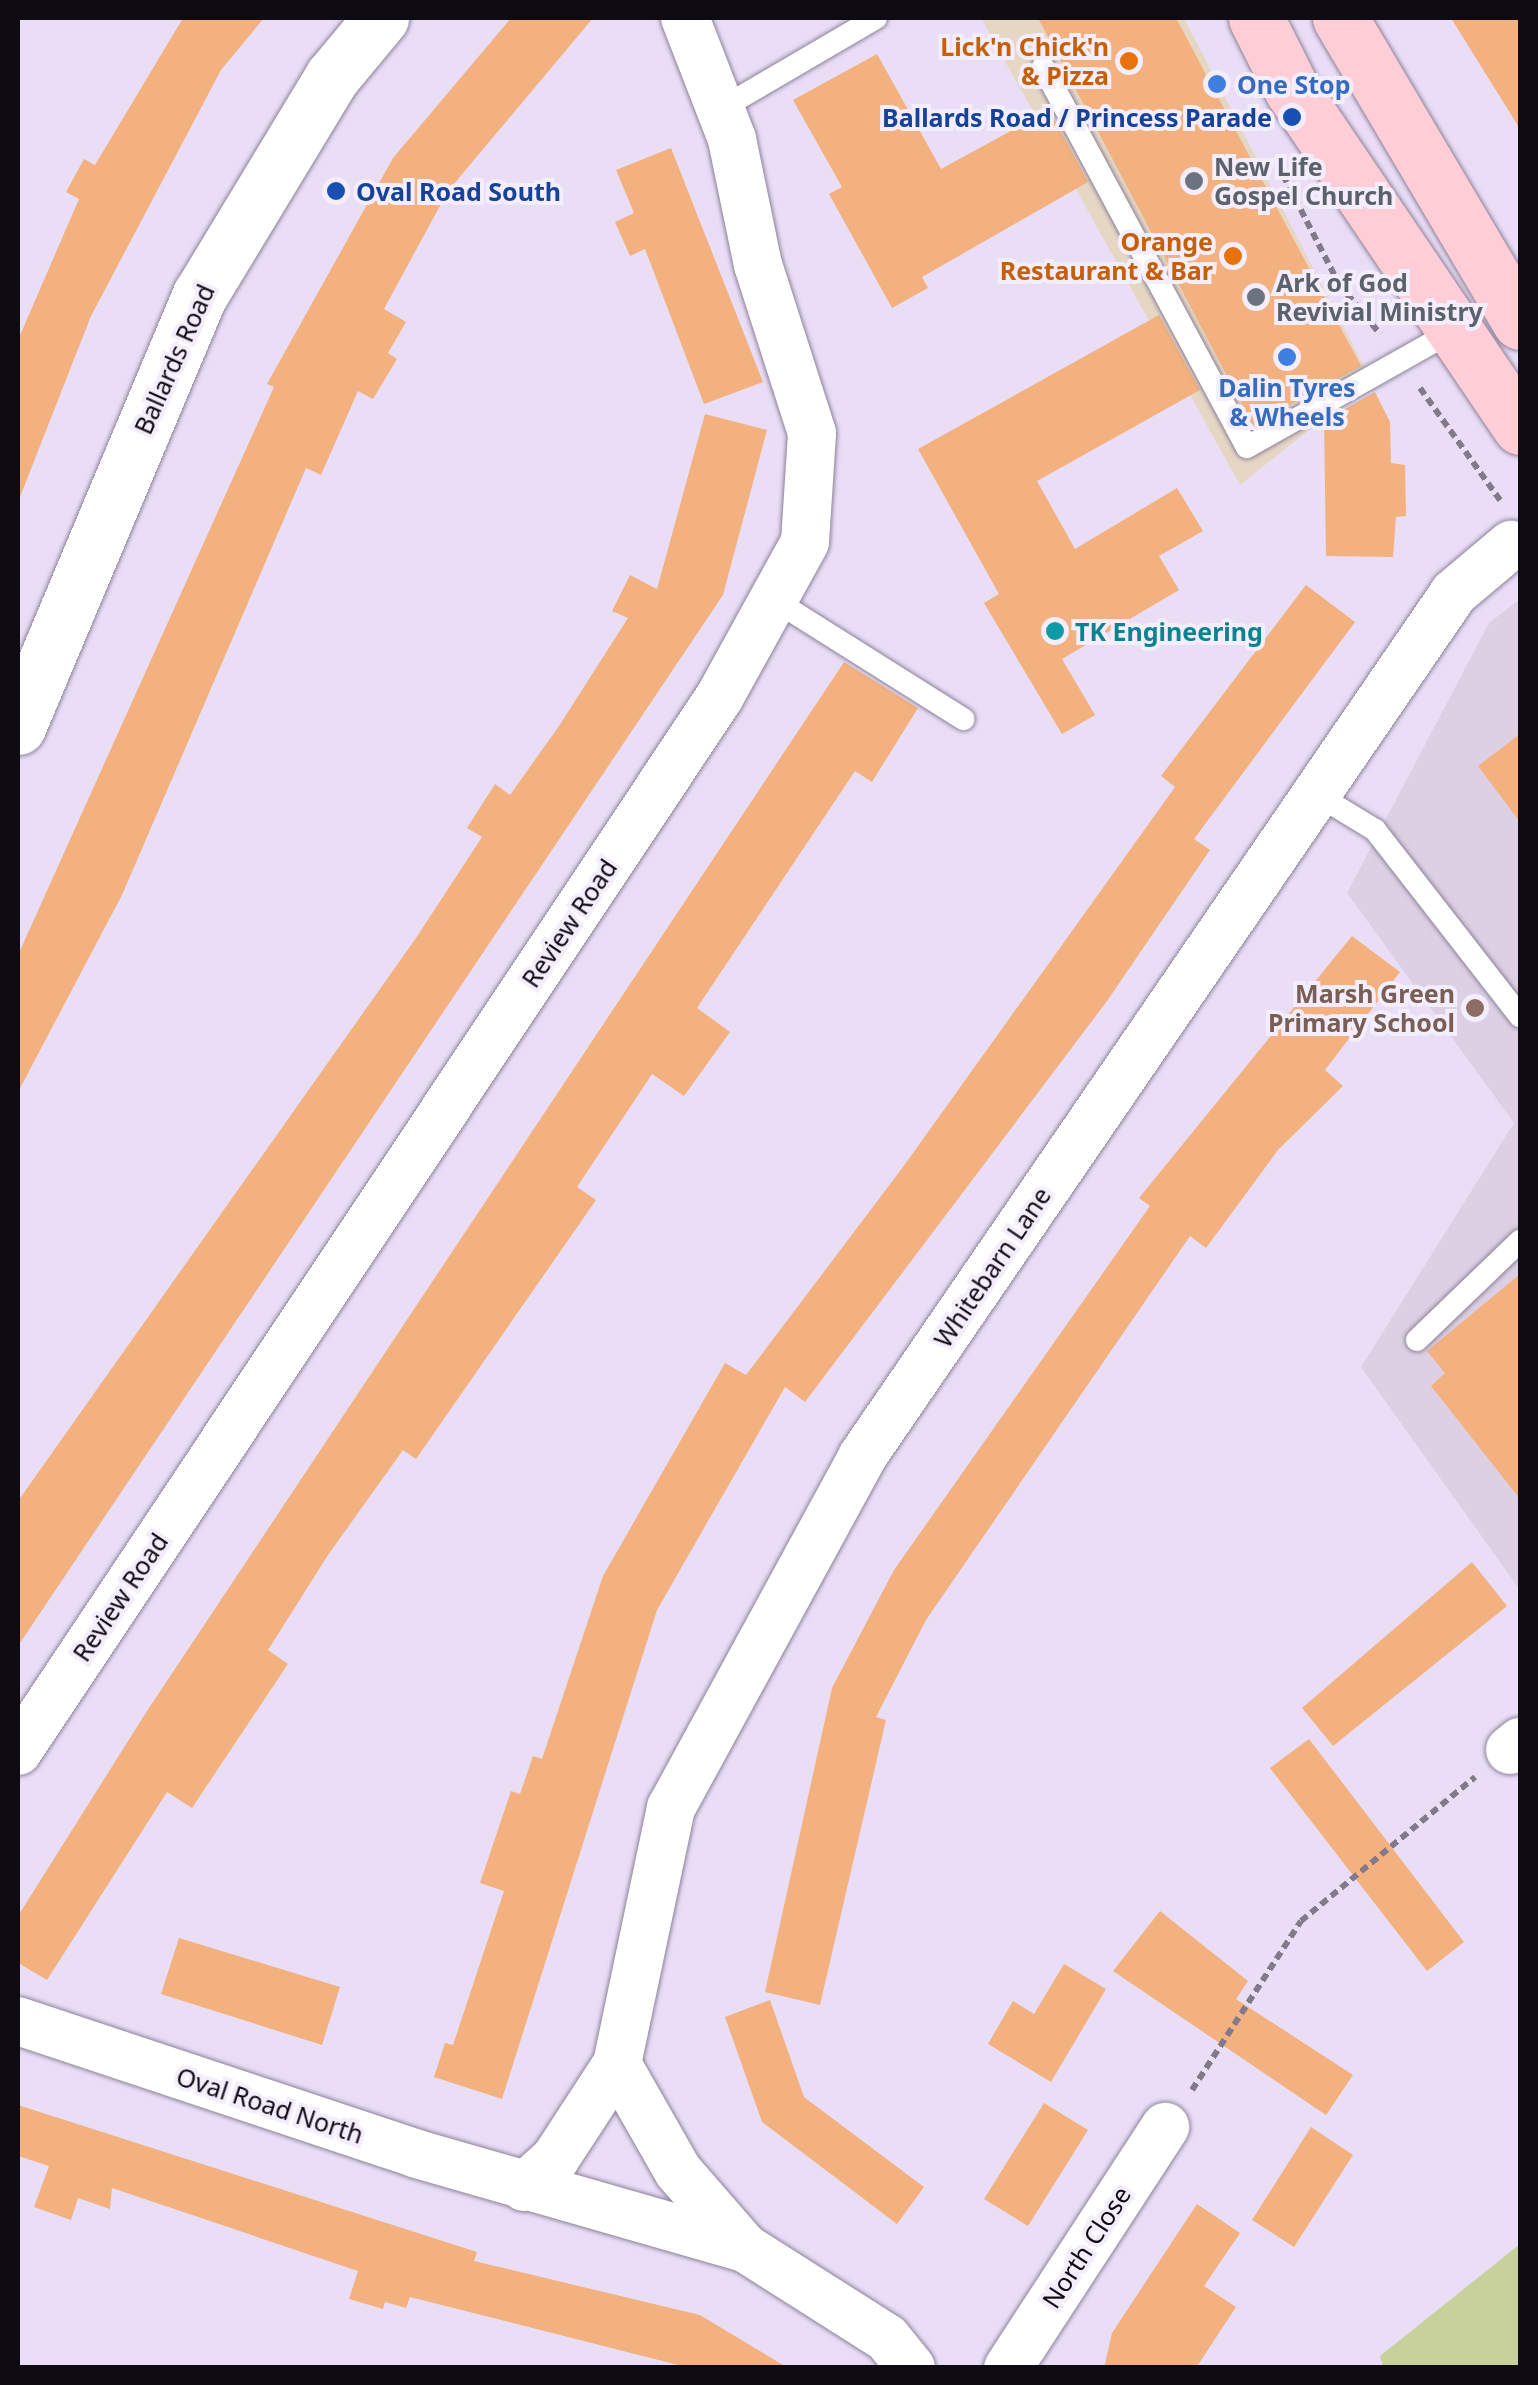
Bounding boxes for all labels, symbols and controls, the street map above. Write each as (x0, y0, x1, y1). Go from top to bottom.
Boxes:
place label: Lick'n Chick'n & Pizza (940, 32, 1109, 91)
marker: Lick'n Chick'n & Pizza (1118, 50, 1140, 72)
place label: One Stop (1237, 69, 1350, 99)
marker: One Stop (1206, 73, 1228, 95)
place label: Ballards Road / Princess Parade (882, 102, 1272, 132)
marker: Ballards Road / Princess Parade (1281, 106, 1303, 128)
place label: New Life Gospel Church (1214, 152, 1393, 211)
marker: New Life Gospel Church (1183, 170, 1205, 192)
place label: Oval Road South (356, 176, 561, 206)
marker: Oval Road South (325, 180, 347, 202)
place label: Orange Restaurant & Bar (1000, 227, 1213, 286)
marker: Orange Restaurant & Bar (1222, 245, 1244, 267)
place label: Ark of God Revivial Ministry (1276, 268, 1483, 327)
street label: Ballards Road (128, 279, 220, 439)
marker: Ark of God Revivial Ministry (1245, 286, 1267, 308)
marker: Dalin Tyres & Wheels (1276, 346, 1298, 368)
place label: Dalin Tyres & Wheels (1218, 373, 1356, 432)
place label: TK Engineering (1075, 616, 1263, 646)
marker: TK Engineering (1044, 620, 1066, 642)
street label: Review Road (515, 853, 623, 993)
place label: Marsh Green Primary School (1268, 979, 1455, 1038)
marker: Marsh Green Primary School (1464, 997, 1486, 1019)
street label: Whitebarn Lane (927, 1181, 1057, 1353)
street label: Review Road (66, 1527, 174, 1667)
street label: Oval Road North (173, 2061, 367, 2149)
street label: North Close (1036, 2181, 1136, 2313)

